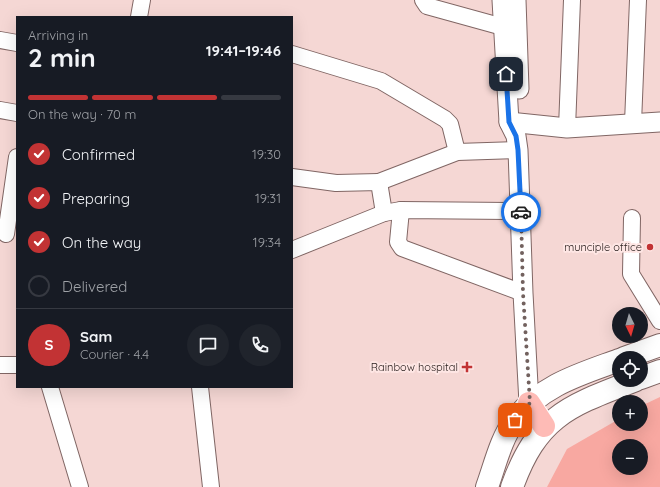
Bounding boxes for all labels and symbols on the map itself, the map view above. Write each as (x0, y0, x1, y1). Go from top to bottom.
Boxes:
pin (489, 57, 523, 91)
courier (501, 192, 541, 232)
place label: munciple office (564, 240, 642, 254)
marker: munciple office (645, 242, 655, 252)
north arrow (612, 307, 648, 343)
place label: Rainbow hospital (371, 360, 458, 374)
marker: Rainbow hospital (461, 361, 473, 373)
pin (498, 403, 532, 437)

